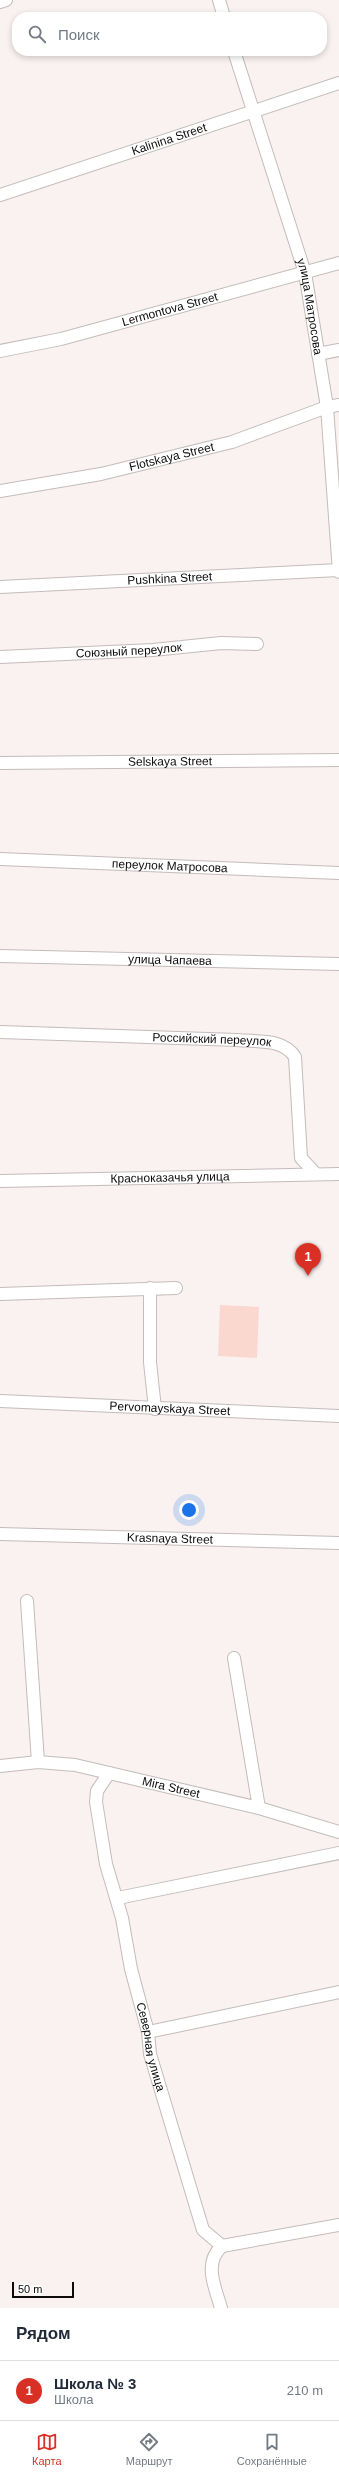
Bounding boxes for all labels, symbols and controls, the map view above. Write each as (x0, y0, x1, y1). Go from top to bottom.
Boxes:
search box (12, 12, 327, 56)
icon: search (26, 23, 48, 45)
text: Поиск (58, 26, 100, 43)
street label: Kalinina Street (130, 120, 209, 158)
street label: улица Матросова (294, 257, 325, 356)
street label: Lermontova Street (120, 289, 220, 329)
street label: Flotskaya Street (128, 440, 216, 474)
street label: Pushkina Street (127, 569, 213, 588)
street label: Союзный переулок (75, 640, 183, 661)
street label: Selskaya Street (128, 754, 213, 769)
street label: переулок Матросова (112, 857, 228, 875)
street label: улица Чапаева (128, 952, 212, 968)
street label: Российский переулок (152, 1030, 273, 1049)
street label: Красноказачья улица (110, 1169, 230, 1186)
pin: 1 (295, 1243, 321, 1276)
street label: Pervomayskaya Street (109, 1399, 231, 1418)
your location (179, 1500, 199, 1520)
street label: Krasnaya Street (127, 1530, 214, 1547)
street label: Mira Street (141, 1774, 202, 1801)
street label: Северная улица (133, 2001, 168, 2093)
scale bar (12, 2280, 74, 2299)
text: 50 m (18, 2283, 42, 2295)
text: Рядом (16, 2324, 71, 2343)
text: Школа № 3 (54, 2375, 136, 2392)
text: 1 (25, 2383, 33, 2398)
text: 210 m (287, 2383, 323, 2398)
text: Школа (54, 2392, 94, 2407)
tab: Карта (32, 2431, 62, 2467)
tab: Маршрут (126, 2431, 173, 2467)
tab: Сохранённые (237, 2431, 307, 2467)

